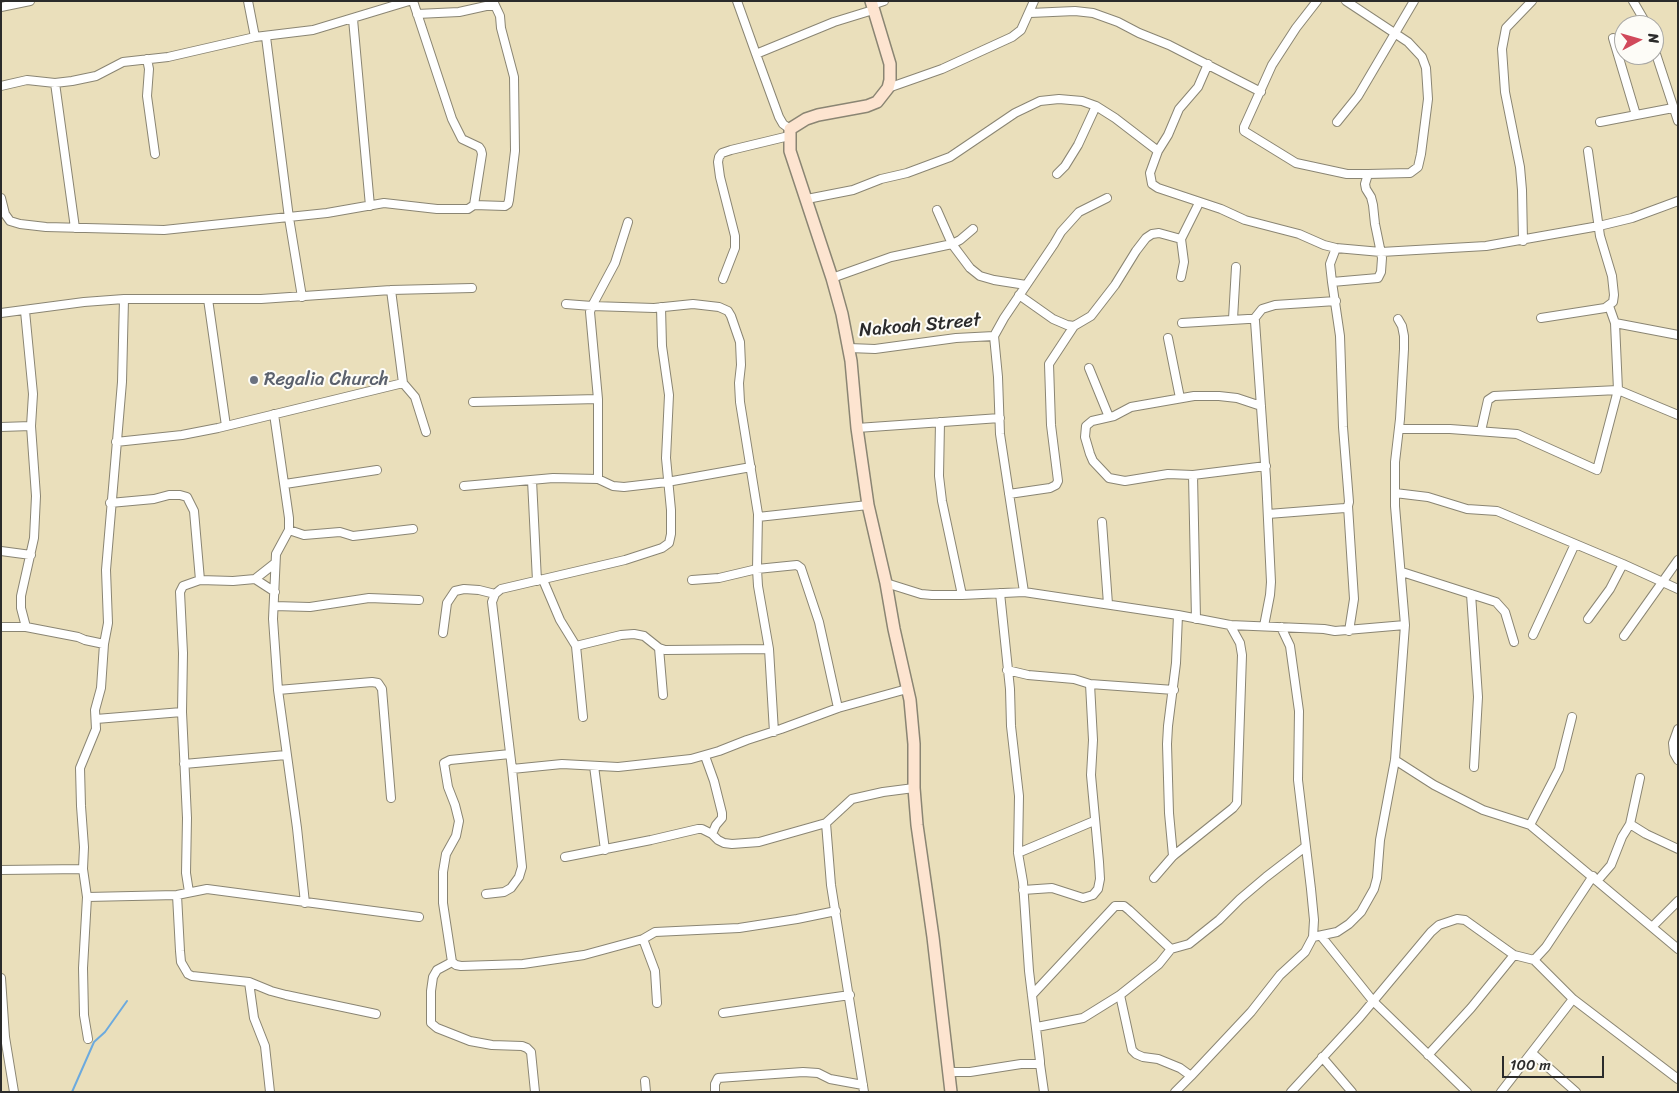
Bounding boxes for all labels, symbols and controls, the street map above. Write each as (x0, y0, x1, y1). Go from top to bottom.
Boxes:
north arrow (1614, 15, 1664, 65)
text: N (1640, 32, 1666, 45)
street label: Nakoah Street (858, 309, 982, 343)
place label: Regalia Church (264, 369, 389, 391)
marker: Regalia Church (248, 374, 260, 386)
scale bar (1504, 1046, 1606, 1078)
text: 100 m (1510, 1052, 1551, 1078)

